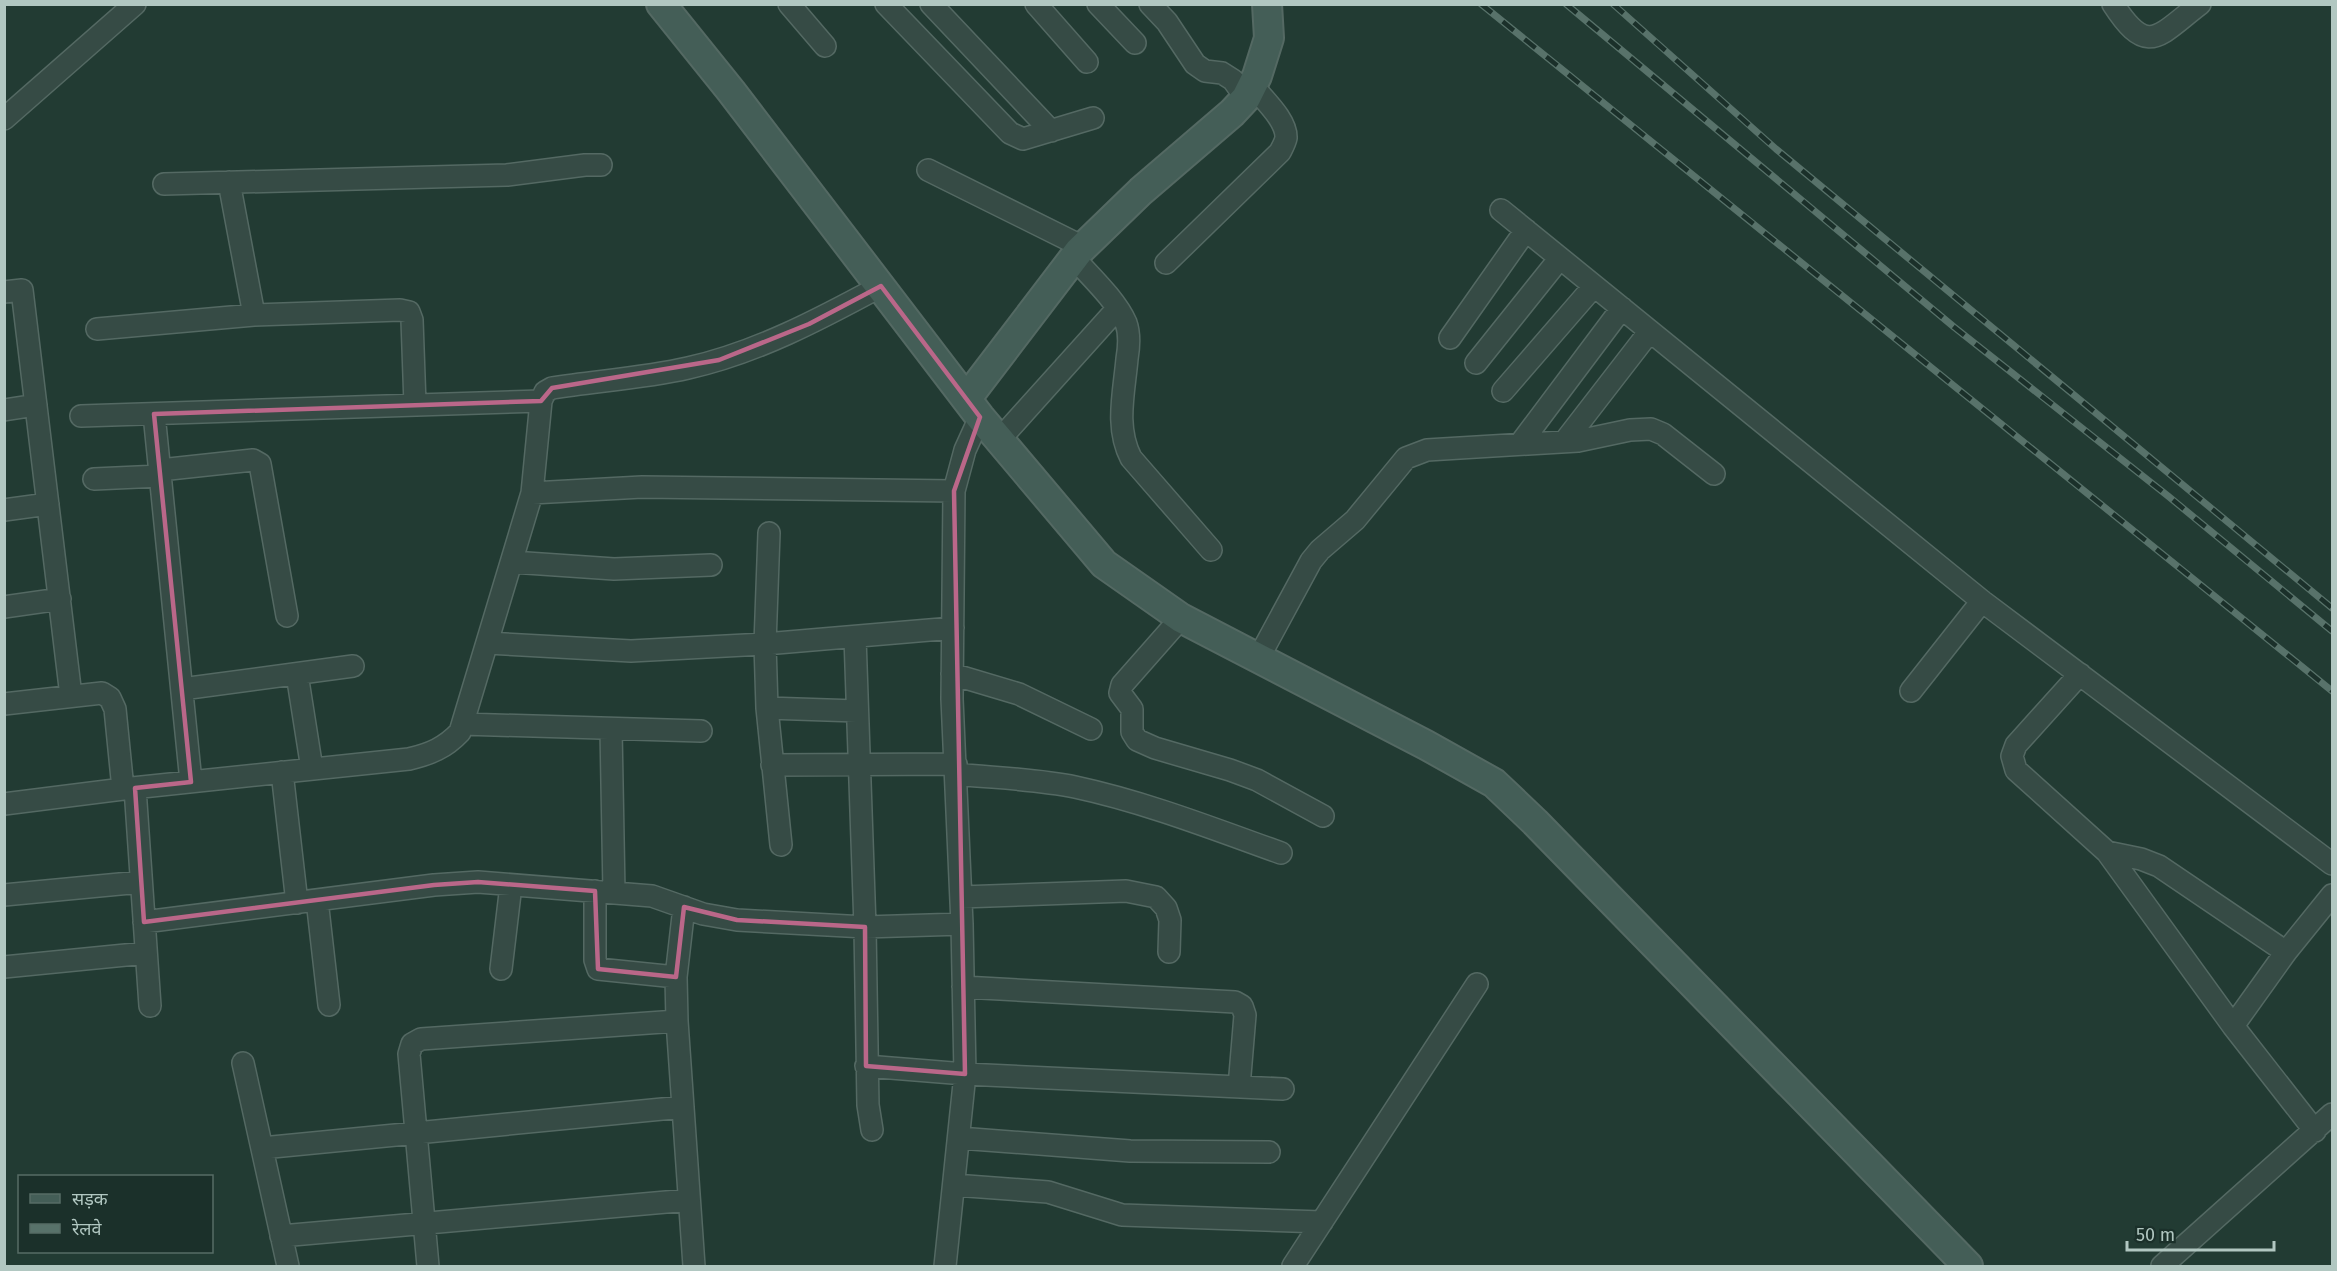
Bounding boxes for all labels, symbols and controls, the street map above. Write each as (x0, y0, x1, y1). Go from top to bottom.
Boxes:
legend (18, 1175, 213, 1253)
text: सड़क (72, 1188, 109, 1210)
scale bar (2127, 1214, 2274, 1252)
text: रेलवे (71, 1218, 103, 1240)
text: 50 m (2136, 1224, 2175, 1246)

